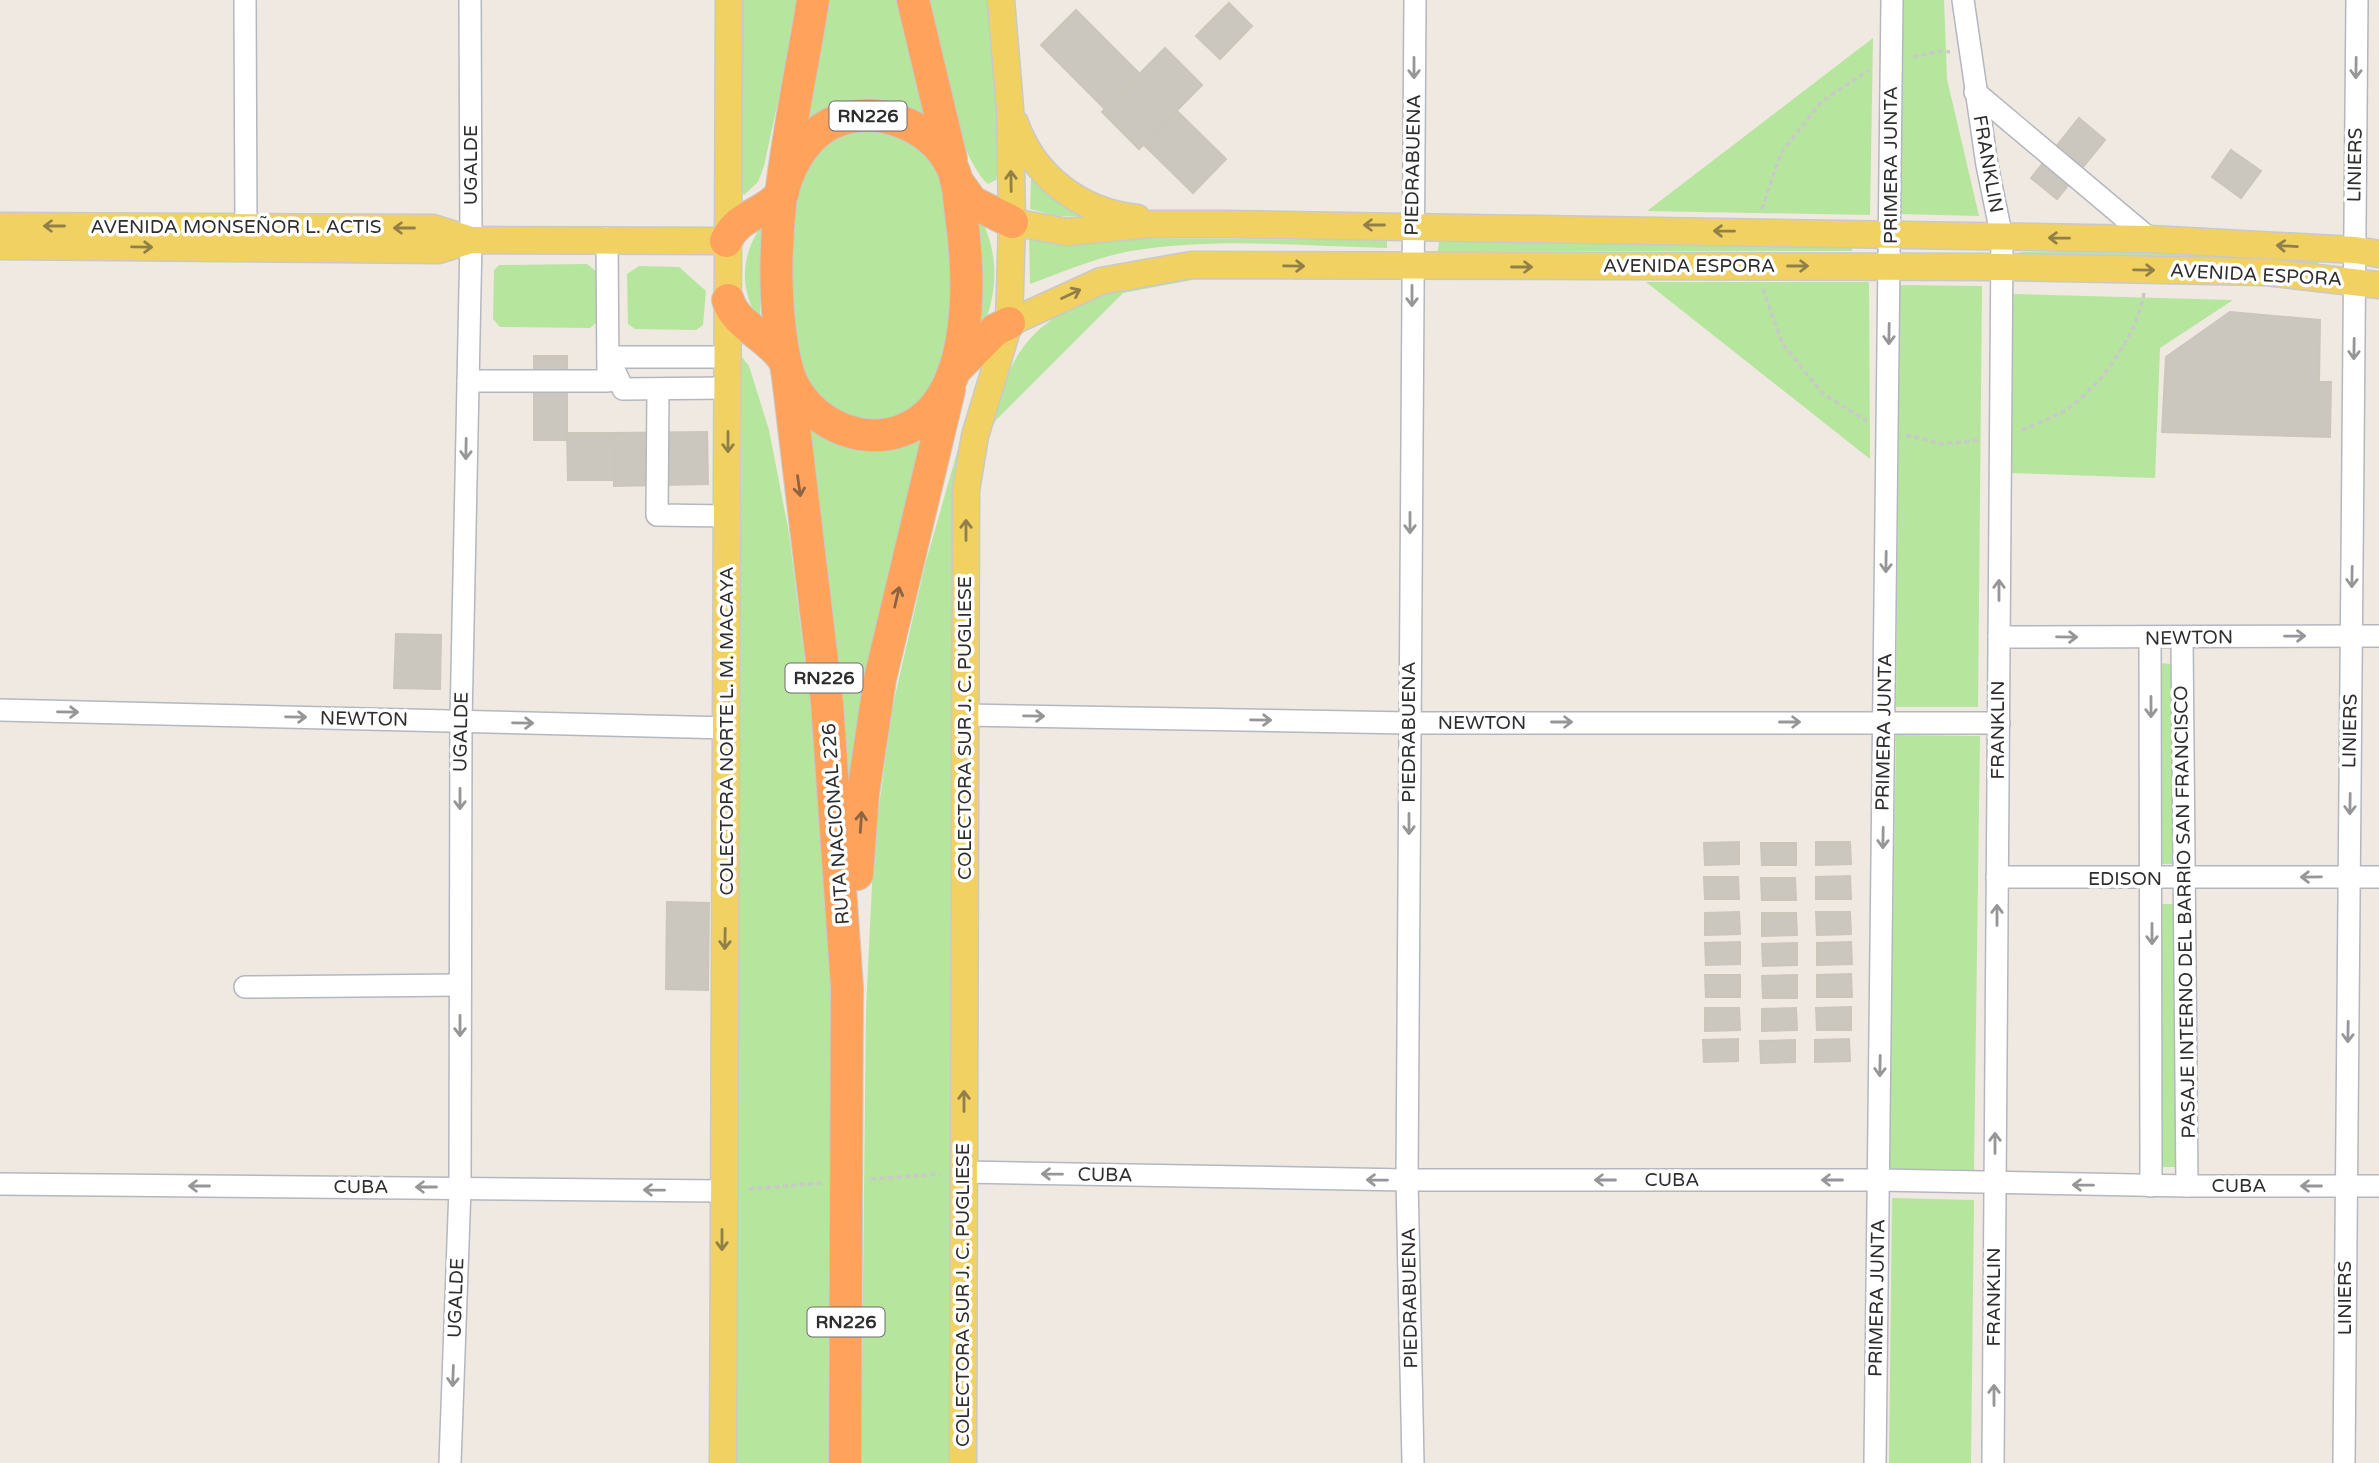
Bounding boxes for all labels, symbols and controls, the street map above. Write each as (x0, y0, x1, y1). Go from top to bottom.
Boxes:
one-way arrow (1407, 56, 1421, 79)
one-way arrow (2349, 56, 2363, 79)
street label: PRIMERA JUNTA (1880, 86, 1902, 244)
street label: PIEDRABUENA (1401, 94, 1425, 236)
road number: RN226 (830, 102, 906, 131)
street label: FRANKLIN (1969, 113, 2007, 215)
street label: UGALDE (460, 125, 482, 205)
street label: LINIERS (2343, 128, 2367, 202)
one-way arrow (1005, 170, 1018, 193)
street label: AVENIDA MONSEÑOR L. ACTIS (90, 215, 382, 238)
one-way arrow (1363, 218, 1386, 232)
one-way arrow (43, 219, 66, 233)
one-way arrow (393, 221, 416, 235)
one-way arrow (1713, 224, 1736, 238)
one-way arrow (2048, 231, 2071, 245)
one-way arrow (130, 240, 153, 254)
one-way arrow (2275, 240, 2298, 253)
street label: AVENIDA ESPORA (1603, 255, 1775, 277)
one-way arrow (1282, 259, 1305, 273)
one-way arrow (1786, 259, 1809, 273)
one-way arrow (1510, 260, 1533, 274)
street label: AVENIDA ESPORA (2169, 260, 2343, 290)
one-way arrow (2132, 263, 2155, 277)
one-way arrow (1405, 284, 1419, 307)
one-way arrow (1060, 287, 1081, 301)
one-way arrow (1882, 323, 1896, 346)
one-way arrow (2347, 338, 2361, 361)
one-way arrow (721, 430, 735, 453)
one-way arrow (460, 437, 473, 460)
one-way arrow (793, 474, 806, 497)
one-way arrow (1404, 511, 1417, 534)
one-way arrow (959, 519, 973, 542)
one-way arrow (1879, 550, 1893, 573)
one-way arrow (2345, 565, 2359, 588)
street label: COLECTORA NORTE L. M. MACAYA (716, 566, 738, 896)
street label: COLECTORA SUR J. C. PUGLIESE (954, 576, 976, 880)
one-way arrow (1993, 579, 2006, 602)
one-way arrow (891, 586, 904, 609)
street label: NEWTON (2145, 626, 2233, 650)
one-way arrow (2283, 630, 2306, 643)
one-way arrow (2056, 631, 2079, 644)
street label: PRIMERA JUNTA (1872, 653, 1896, 811)
street label: PIEDRABUENA (1398, 661, 1420, 803)
road number: RN226 (786, 664, 862, 692)
street label: FRANKLIN (1987, 681, 2009, 779)
street label: PASAJE INTERNO DEL BARRIO SAN FRANCISCO (2170, 685, 2200, 1139)
street label: UGALDE (449, 692, 473, 772)
street label: LINIERS (2338, 694, 2362, 768)
one-way arrow (2144, 695, 2158, 718)
one-way arrow (56, 705, 79, 719)
street label: NEWTON (320, 707, 408, 731)
one-way arrow (1022, 709, 1045, 723)
one-way arrow (284, 711, 307, 724)
street label: NEWTON (1438, 712, 1526, 734)
one-way arrow (1250, 714, 1273, 727)
one-way arrow (1778, 715, 1801, 729)
one-way arrow (511, 716, 534, 730)
one-way arrow (1551, 716, 1574, 729)
street label: RUTA NACIONAL 226 (818, 723, 854, 925)
one-way arrow (453, 787, 467, 810)
one-way arrow (2343, 793, 2357, 816)
one-way arrow (855, 811, 868, 833)
one-way arrow (1402, 812, 1416, 835)
one-way arrow (1876, 827, 1890, 850)
street label: EDISON (2088, 868, 2162, 890)
one-way arrow (2300, 870, 2323, 884)
one-way arrow (1990, 904, 2004, 927)
one-way arrow (2145, 922, 2159, 945)
one-way arrow (718, 927, 732, 950)
one-way arrow (453, 1015, 467, 1038)
one-way arrow (2341, 1020, 2354, 1043)
one-way arrow (1873, 1054, 1887, 1077)
one-way arrow (957, 1090, 971, 1113)
one-way arrow (1989, 1132, 2002, 1155)
street label: COLECTORA SUR J. C. PUGLIESE (952, 1143, 974, 1447)
street label: CUBA (1077, 1164, 1133, 1186)
one-way arrow (1040, 1167, 1063, 1181)
street label: CUBA (1645, 1169, 1699, 1191)
one-way arrow (1366, 1173, 1389, 1187)
one-way arrow (1593, 1173, 1616, 1187)
one-way arrow (1821, 1173, 1844, 1187)
street label: CUBA (2212, 1175, 2266, 1197)
street label: CUBA (334, 1176, 388, 1198)
one-way arrow (2072, 1178, 2095, 1192)
one-way arrow (188, 1179, 211, 1192)
one-way arrow (2300, 1179, 2323, 1193)
one-way arrow (415, 1180, 438, 1194)
one-way arrow (643, 1183, 666, 1197)
street label: PRIMERA JUNTA (1865, 1219, 1889, 1377)
street label: PIEDRABUENA (1398, 1227, 1422, 1369)
one-way arrow (715, 1228, 729, 1251)
street label: FRANKLIN (1983, 1248, 2005, 1346)
street label: UGALDE (444, 1257, 468, 1339)
street label: LINIERS (2334, 1261, 2356, 1335)
road number: RN226 (808, 1308, 884, 1336)
one-way arrow (446, 1364, 460, 1387)
one-way arrow (1987, 1384, 2001, 1407)

